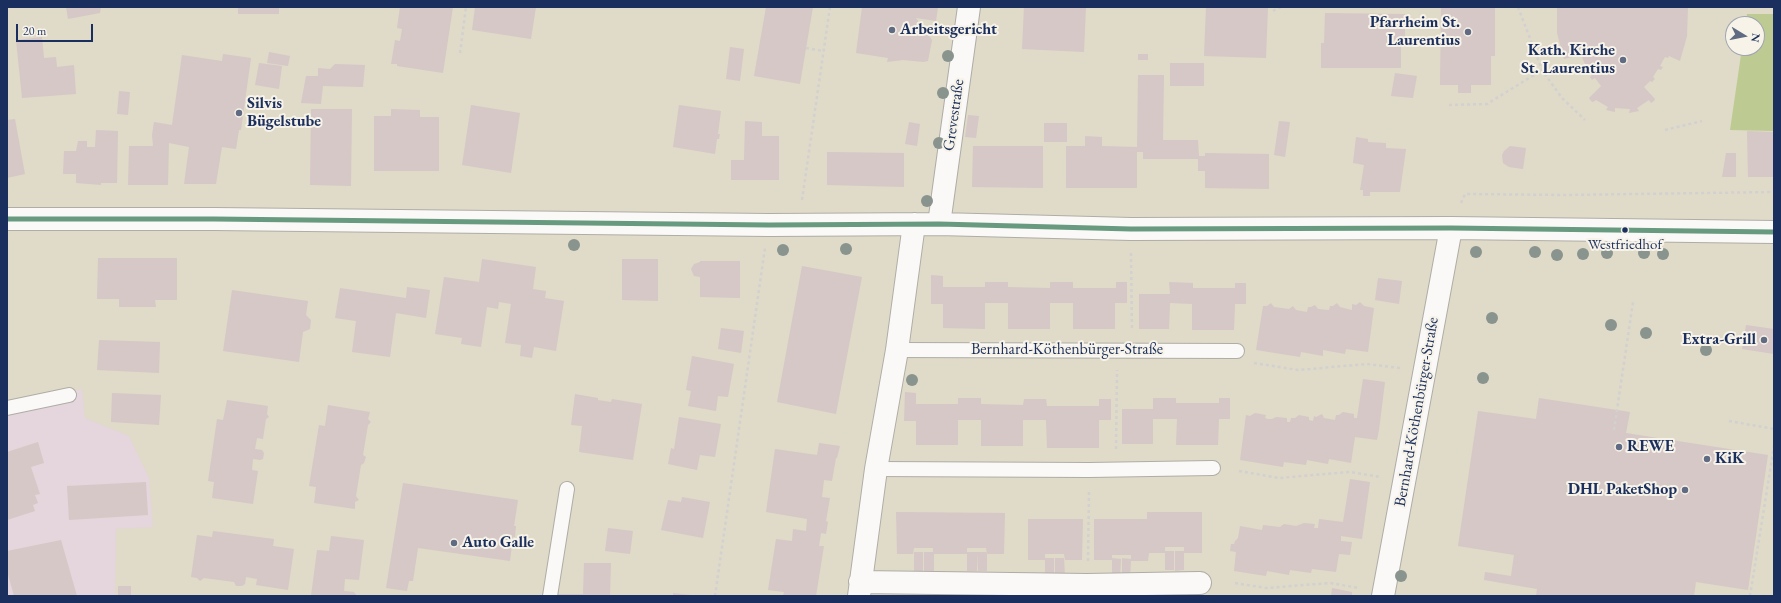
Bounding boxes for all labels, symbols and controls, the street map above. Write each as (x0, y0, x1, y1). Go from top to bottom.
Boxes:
place label: Pfarrheim St. Laurentius (1370, 13, 1460, 51)
scale bar (18, 16, 95, 42)
north arrow (1725, 16, 1765, 56)
place label: Arbeitsgericht (900, 20, 997, 40)
text: 20 m (23, 23, 46, 39)
marker: Arbeitsgericht (887, 25, 897, 35)
marker: Pfarrheim St. Laurentius (1463, 27, 1473, 37)
text: N (1748, 32, 1763, 44)
place label: Kath. Kirche St. Laurentius (1521, 41, 1615, 79)
marker: Kath. Kirche St. Laurentius (1618, 55, 1628, 65)
street label: Grevestraße (939, 78, 969, 152)
place label: Silvis Bügelstube (247, 94, 321, 132)
marker: Silvis Bügelstube (234, 108, 244, 118)
marker: Westfriedhof (1620, 225, 1630, 235)
place label: Westfriedhof (1588, 236, 1662, 254)
street label: Bernhard-Köthenbürger-Straße (1391, 316, 1443, 508)
place label: Extra-Grill (1682, 330, 1756, 350)
marker: Extra-Grill (1759, 335, 1769, 345)
street label: Bernhard-Köthenbürger-Straße (971, 340, 1163, 360)
place label: REWE (1627, 437, 1674, 457)
marker: REWE (1614, 442, 1624, 452)
place label: KiK (1715, 449, 1744, 469)
marker: KiK (1702, 454, 1712, 464)
place label: DHL PaketShop (1568, 480, 1677, 500)
marker: DHL PaketShop (1680, 485, 1690, 495)
place label: Auto Galle (462, 533, 534, 553)
marker: Auto Galle (449, 538, 459, 548)

